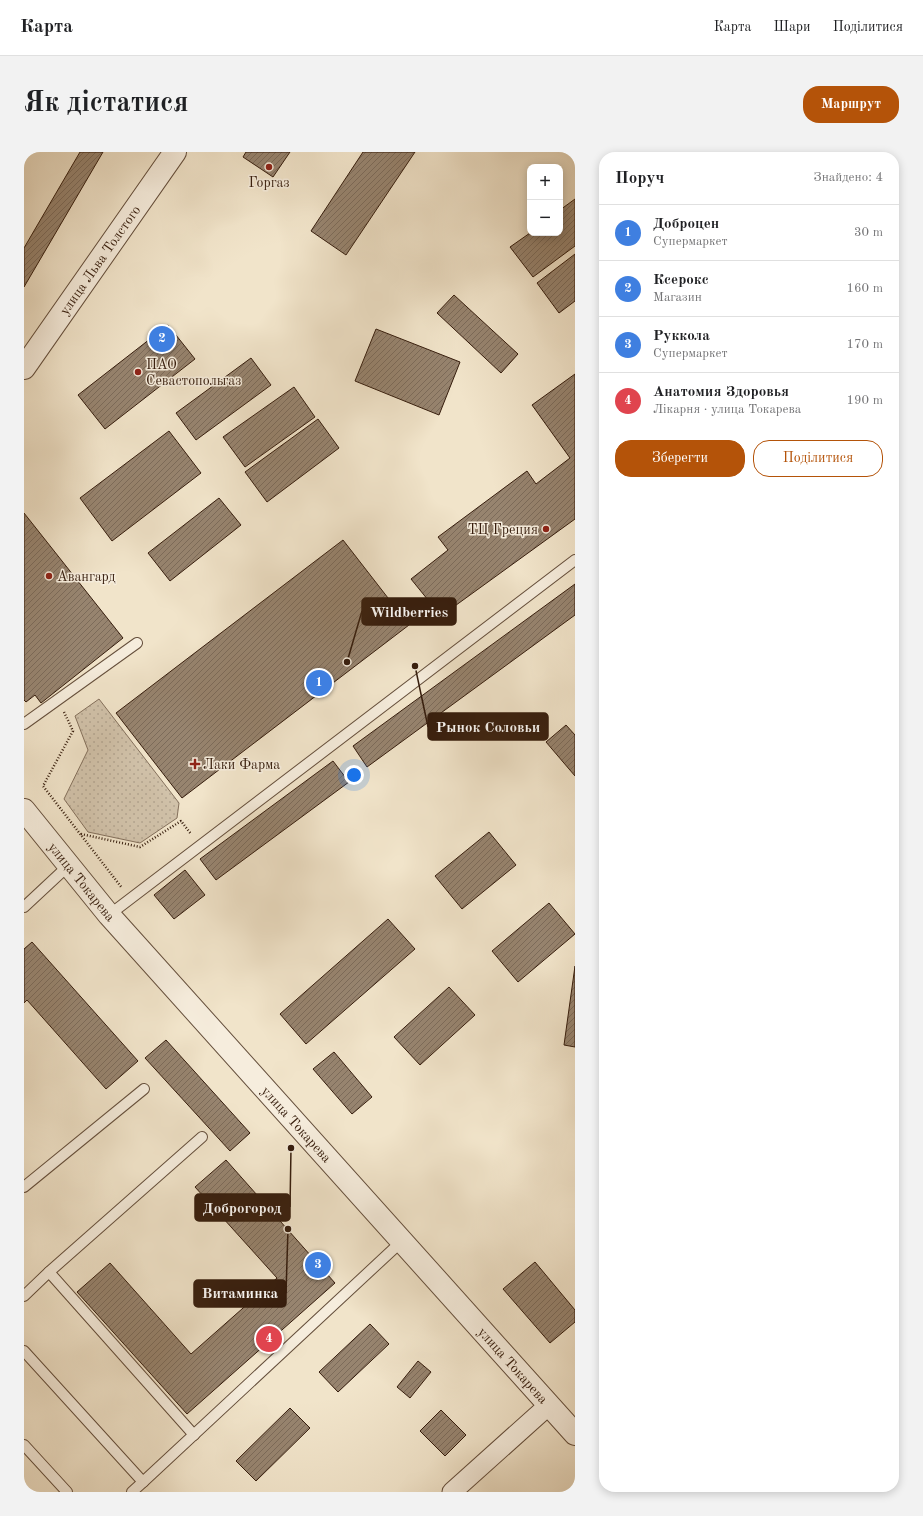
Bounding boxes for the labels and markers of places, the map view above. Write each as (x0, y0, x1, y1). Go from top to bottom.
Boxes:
marker: Горгаз (264, 162, 274, 172)
place label: Горгаз (249, 176, 289, 190)
pin: 2 (149, 324, 175, 354)
place label: ПАО Севастопольгаз (146, 358, 241, 388)
marker: ПАО Севастопольгаз (133, 367, 143, 377)
place label: ТЦ Греция (468, 523, 538, 537)
marker: ТЦ Греция (541, 524, 551, 534)
place label: Авангард (57, 570, 115, 584)
marker: Авангард (44, 571, 54, 581)
callout: Wildberries (362, 598, 456, 625)
pin: 1 (306, 668, 332, 698)
callout: Рынок Соловьи (428, 713, 548, 740)
place label: Лаки Фарма (203, 758, 280, 772)
marker: Лаки Фарма (190, 759, 200, 769)
callout: Доброгород (195, 1194, 290, 1221)
pin: 3 (305, 1250, 331, 1280)
callout: Витаминка (194, 1280, 286, 1307)
pin: 4 (256, 1324, 282, 1354)

